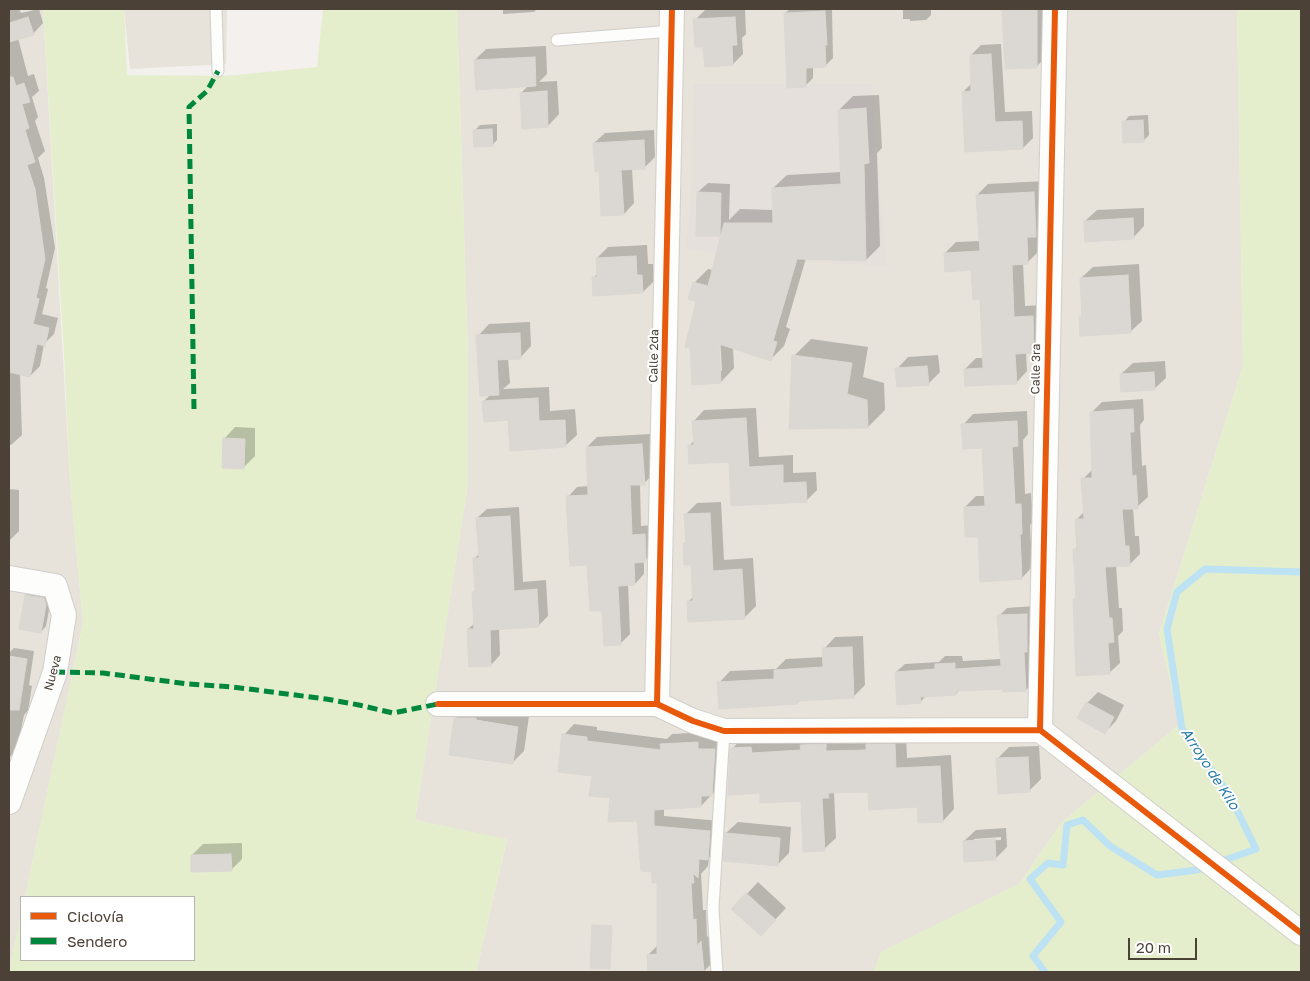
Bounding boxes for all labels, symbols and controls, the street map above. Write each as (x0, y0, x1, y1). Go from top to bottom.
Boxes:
street label: Calle 2da (646, 329, 662, 383)
street label: Calle 3ra (1028, 343, 1044, 395)
street label: Nueva (41, 654, 65, 692)
water label: Arroyo de Kilo (1177, 725, 1243, 813)
legend (20, 896, 195, 961)
text: Ciclovía (67, 907, 124, 925)
scale bar (1130, 928, 1199, 960)
text: Sendero (67, 932, 127, 950)
text: 20 m (1136, 938, 1171, 956)

